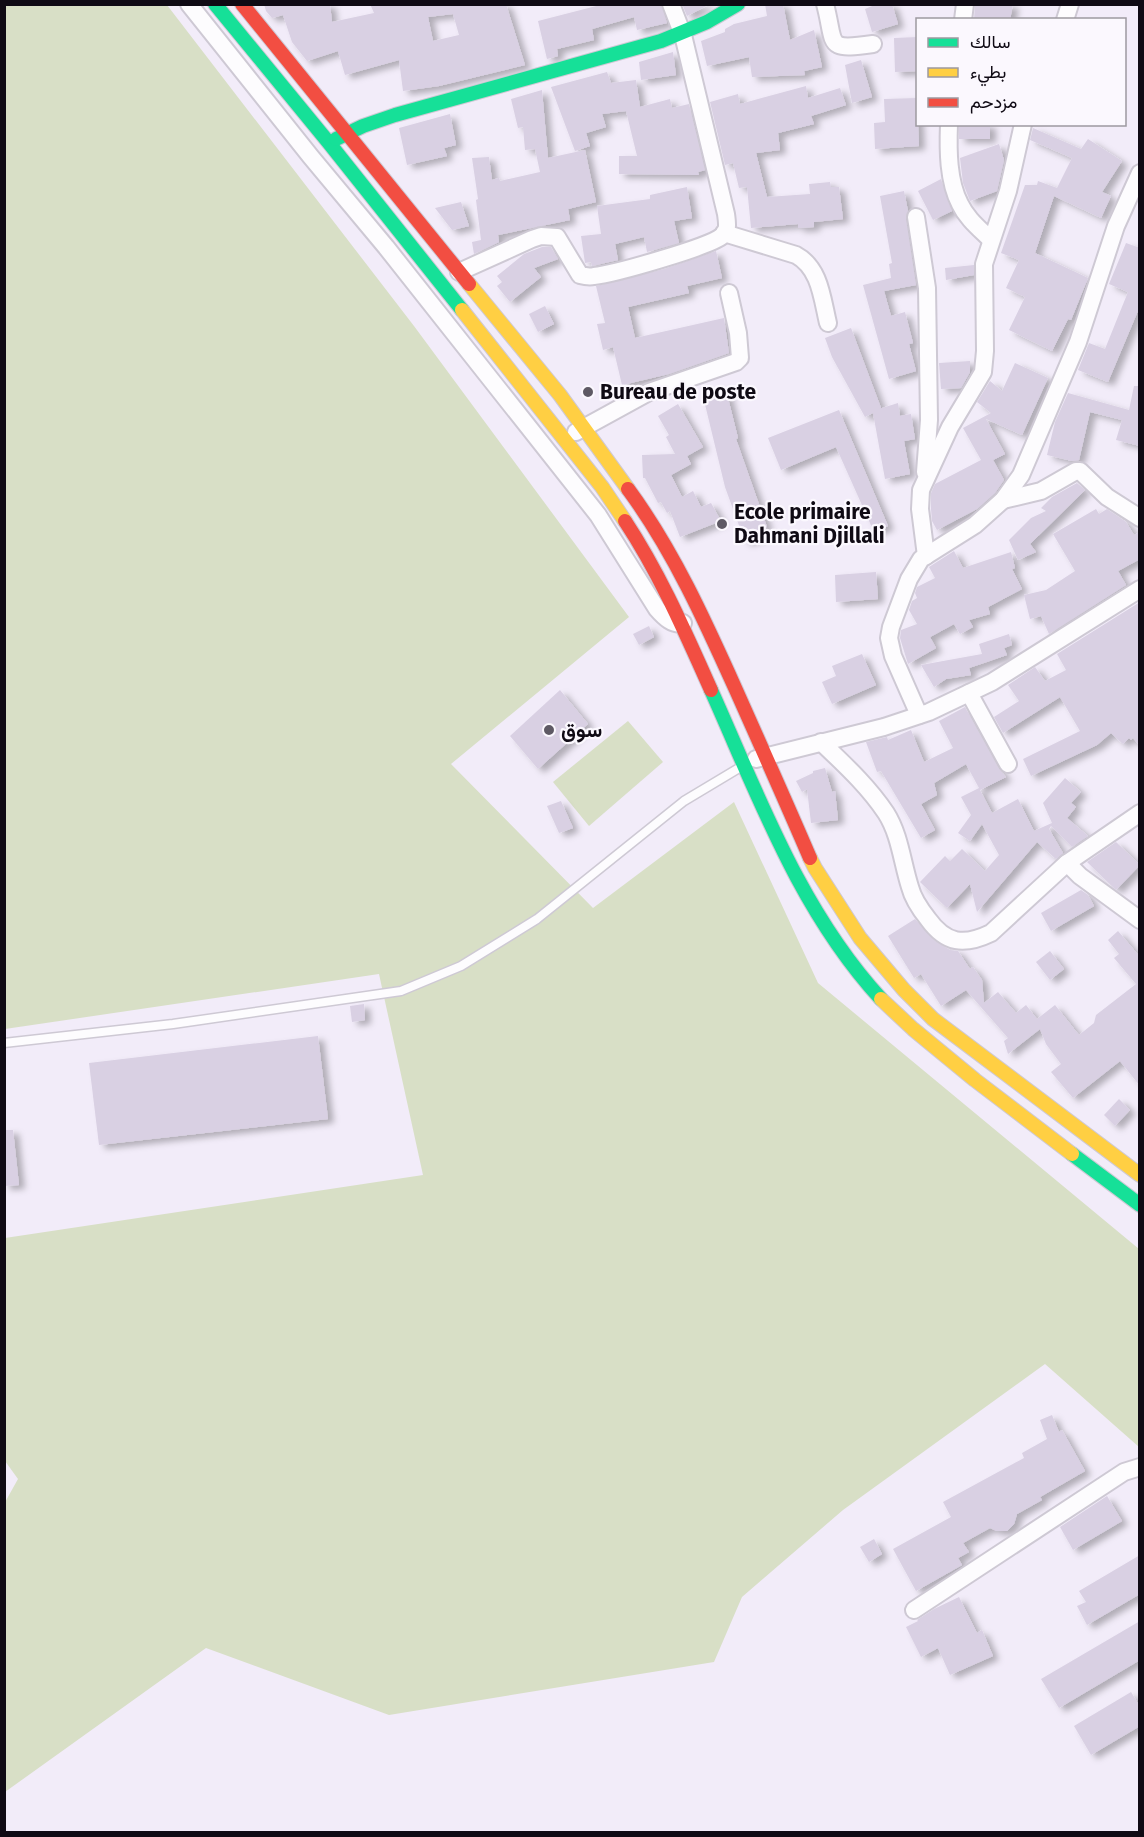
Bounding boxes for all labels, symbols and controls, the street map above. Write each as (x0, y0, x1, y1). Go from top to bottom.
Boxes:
legend (916, 18, 1126, 126)
text: سالك (970, 31, 1010, 53)
text: بطيء (970, 61, 1006, 87)
text: مزدحم (970, 91, 1017, 114)
place label: Bureau de poste (600, 379, 756, 405)
marker: Bureau de poste (581, 385, 595, 399)
place label: Ecole primaire Dahmani Djillali (734, 499, 885, 549)
marker: Ecole primaire Dahmani Djillali (715, 517, 729, 531)
place label: سوق (561, 717, 602, 743)
marker: سوق (542, 723, 556, 737)

